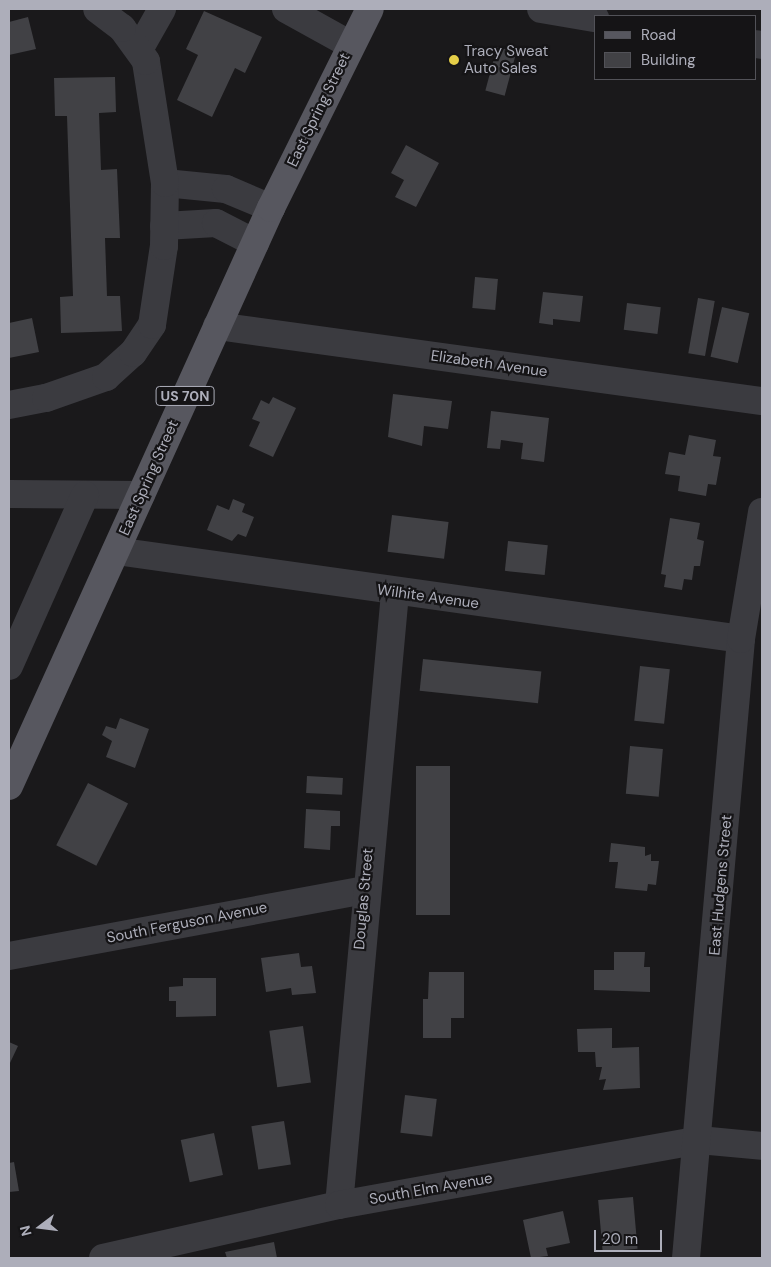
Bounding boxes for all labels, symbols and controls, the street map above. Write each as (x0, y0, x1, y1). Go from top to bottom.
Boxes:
legend (594, 15, 756, 80)
text: Road (641, 25, 676, 45)
place label: Tracy Sweat Auto Sales (464, 42, 548, 77)
street label: East Spring Street (284, 50, 354, 170)
text: Building (641, 50, 696, 70)
marker: Tracy Sweat Auto Sales (448, 54, 460, 66)
street label: Elizabeth Avenue (430, 347, 548, 381)
road number: US 70N (155, 384, 215, 408)
street label: East Spring Street (115, 418, 183, 538)
street label: Wilhite Avenue (376, 581, 480, 613)
street label: East Hudgens Street (706, 814, 736, 956)
street label: Douglas Street (351, 848, 377, 950)
street label: South Ferguson Avenue (105, 899, 269, 947)
street label: South Elm Avenue (368, 1169, 494, 1209)
north arrow (15, 1202, 65, 1252)
scale bar (596, 1220, 664, 1252)
text: N (15, 1224, 36, 1238)
text: 20 m (602, 1229, 638, 1249)

